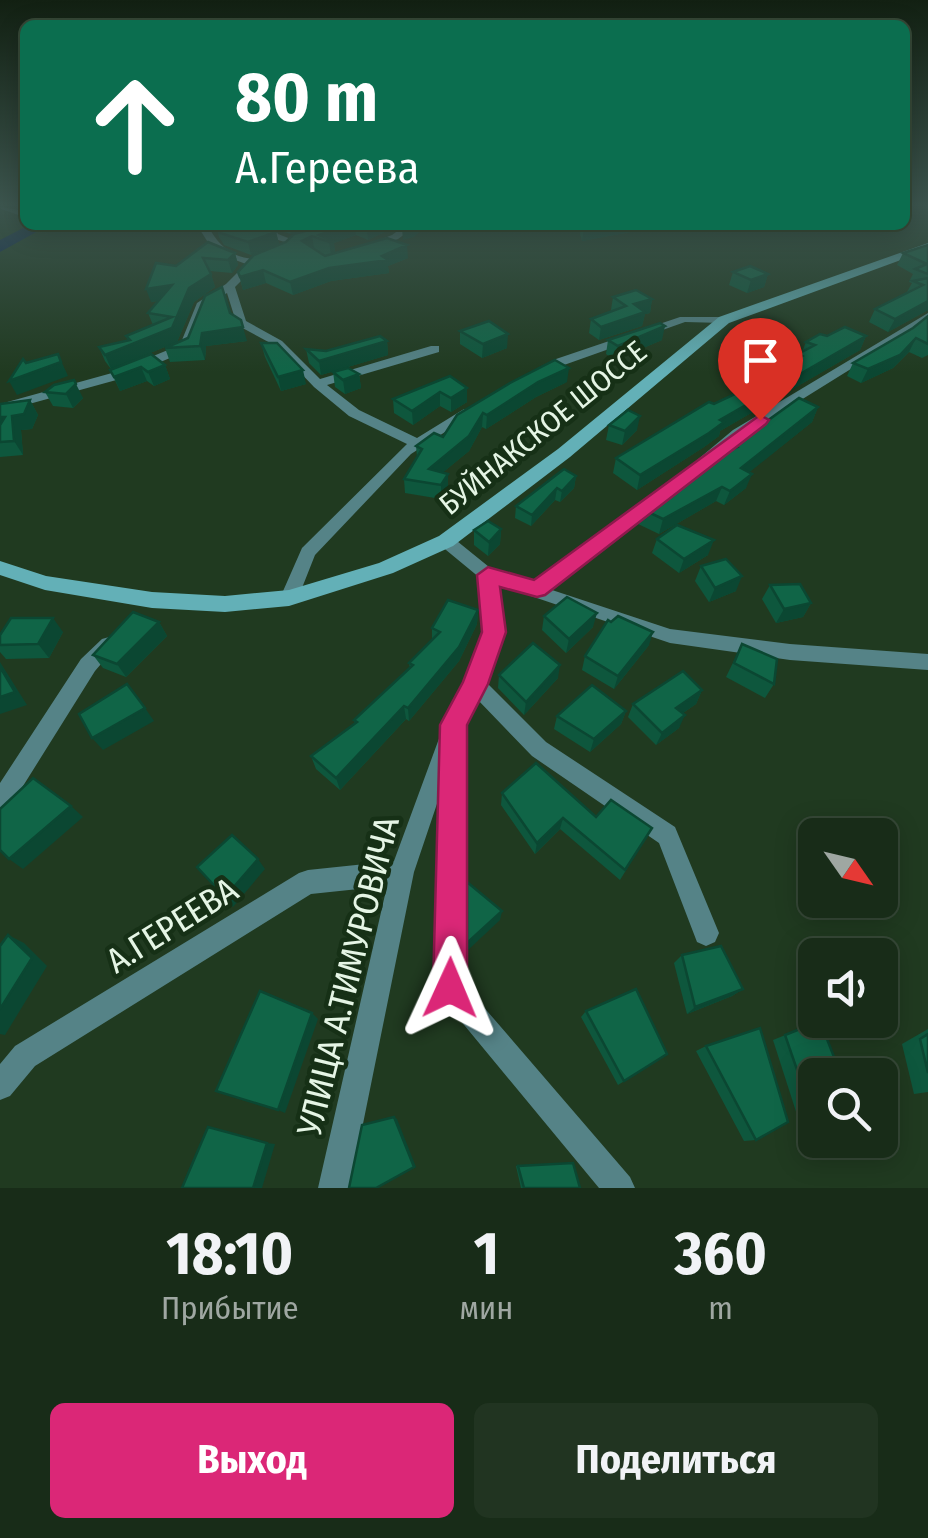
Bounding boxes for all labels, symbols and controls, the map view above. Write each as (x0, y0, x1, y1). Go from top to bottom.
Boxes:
text: 80 m (235, 56, 378, 140)
icon: ahead (70, 60, 200, 190)
text: A.Гереева (235, 141, 419, 195)
pin (718, 318, 803, 421)
street label: БУЙНАКСКОЕ ШОССЕ (432, 333, 654, 523)
icon: arrive (733, 333, 788, 388)
street label: УЛИЦА А.ТИМУРОВИЧА (288, 812, 408, 1141)
north arrow (798, 818, 898, 918)
map controls (798, 818, 898, 1158)
street label: А.ГЕРЕЕВА (99, 868, 246, 982)
position arrow (398, 936, 502, 1040)
button: sound (798, 938, 898, 1038)
button: search (798, 1058, 898, 1158)
text: 18:10 (166, 1218, 293, 1290)
text: 1 (474, 1218, 499, 1290)
text: 360 (674, 1218, 767, 1290)
text: Прибытие (161, 1289, 298, 1327)
text: мин (460, 1289, 513, 1327)
text: m (708, 1289, 733, 1327)
button: Выход (50, 1403, 454, 1518)
button: Поделиться (474, 1403, 878, 1518)

